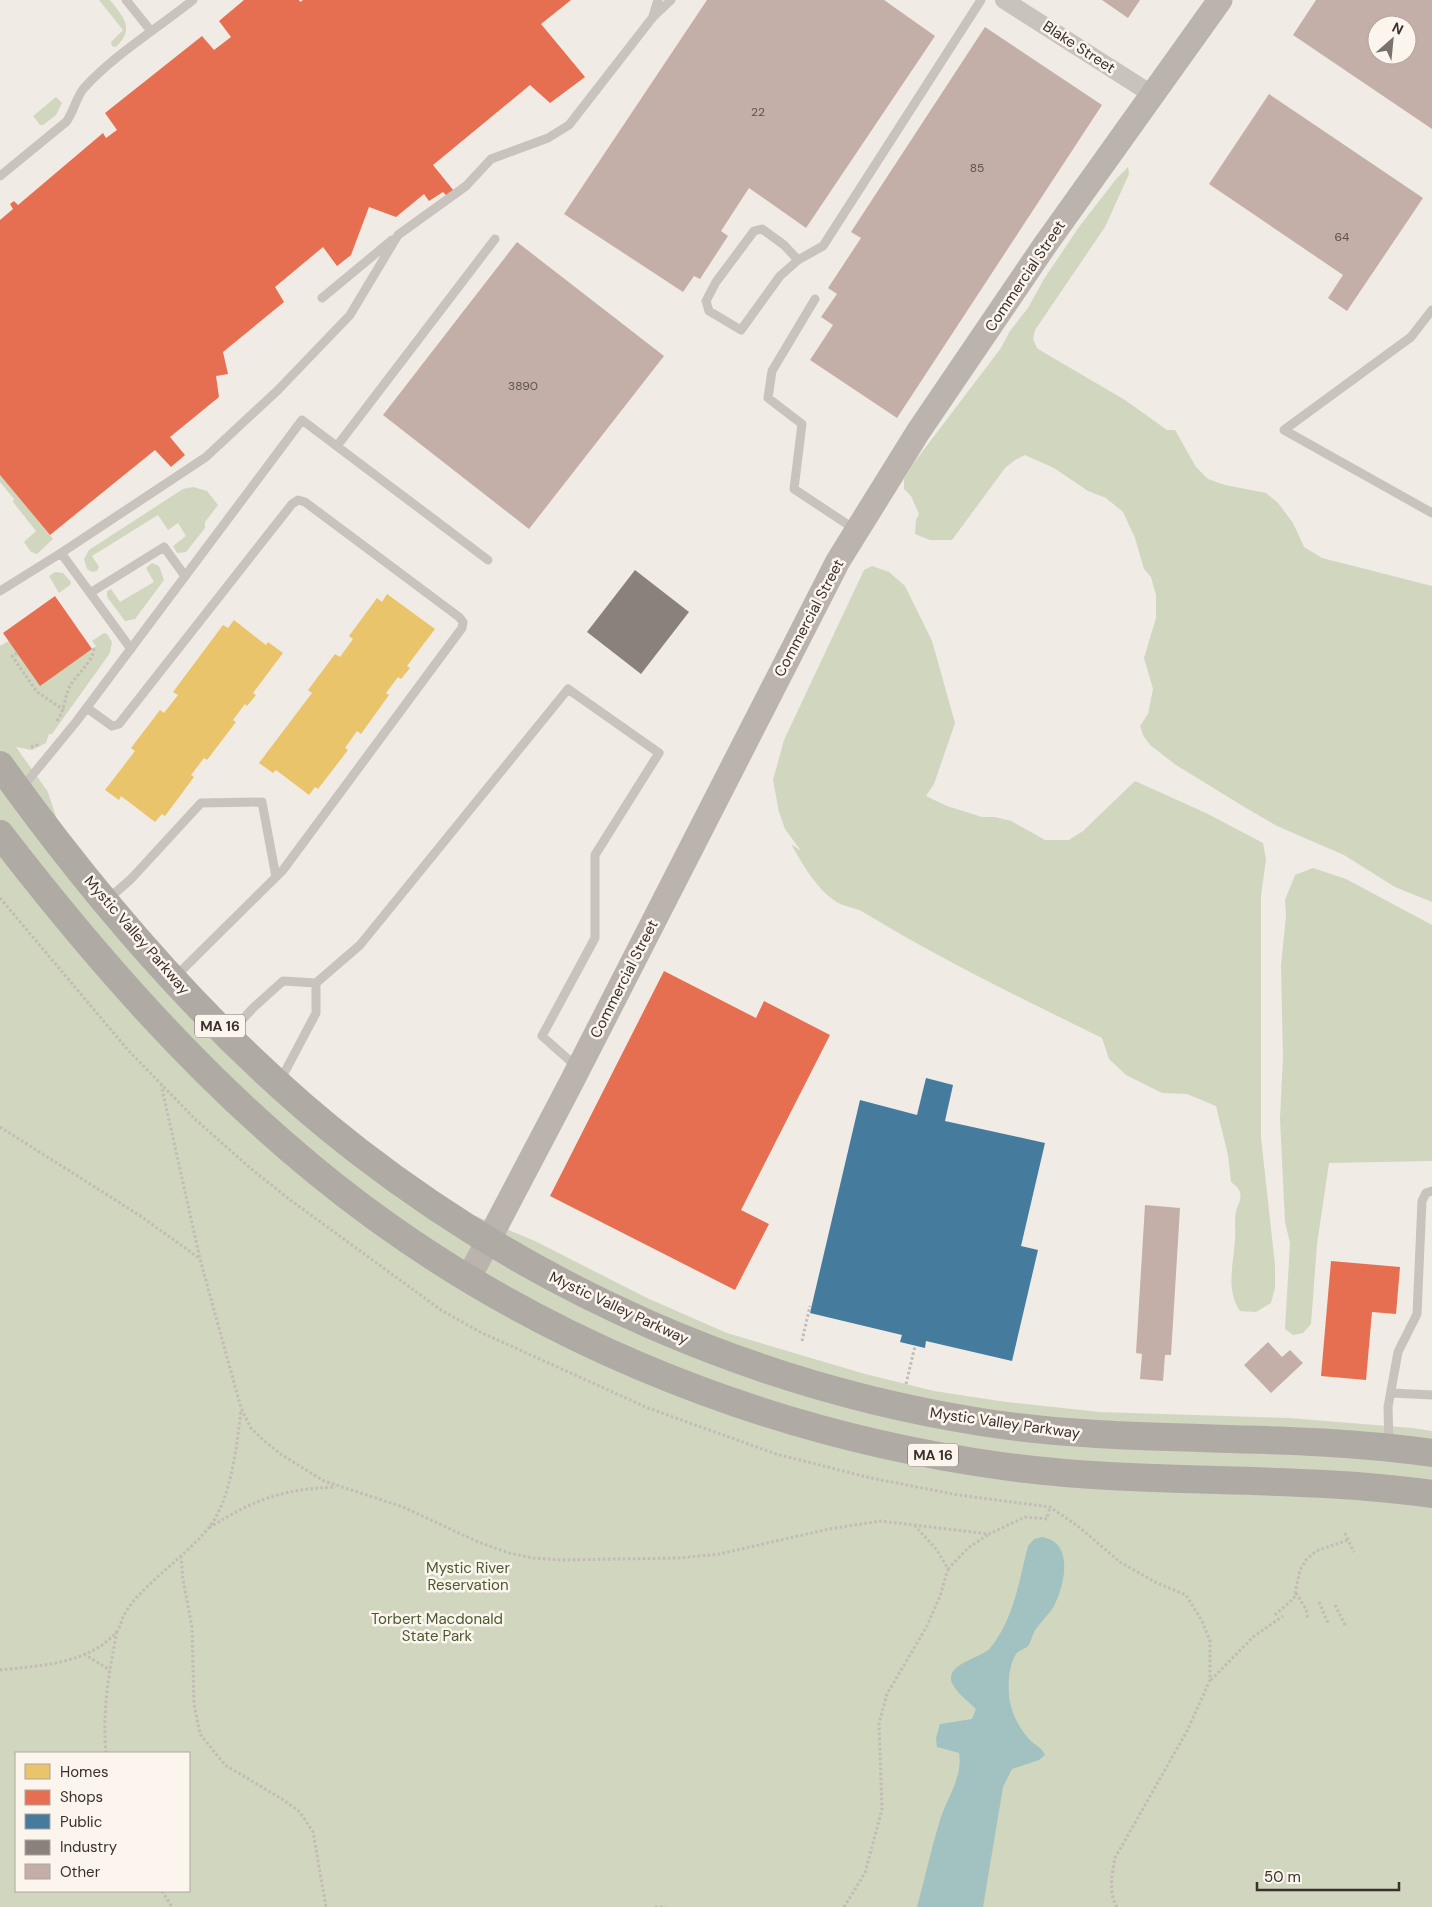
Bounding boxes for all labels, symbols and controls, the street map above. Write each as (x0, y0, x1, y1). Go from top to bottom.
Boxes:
north arrow (1367, 15, 1417, 65)
street label: Blake Street (1039, 16, 1119, 78)
text: N (1389, 18, 1407, 39)
house number: 22 (751, 104, 765, 120)
house number: 85 (970, 160, 984, 176)
street label: Commercial Street (980, 216, 1070, 336)
house number: 64 (1335, 229, 1349, 245)
house number: 3890 (508, 378, 538, 394)
street label: Commercial Street (770, 556, 848, 680)
street label: Mystic Valley Parkway (80, 871, 195, 999)
street label: Commercial Street (585, 916, 663, 1042)
road number: MA 16 (195, 1014, 245, 1038)
street label: Mystic Valley Parkway (546, 1267, 692, 1349)
street label: Mystic Valley Parkway (929, 1403, 1082, 1444)
road number: MA 16 (908, 1444, 958, 1466)
park label: Mystic River Reservation (426, 1558, 510, 1595)
park label: Torbert Macdonald State Park (371, 1609, 503, 1646)
legend (15, 1752, 190, 1892)
text: Homes (60, 1762, 109, 1782)
text: Shops (60, 1787, 103, 1807)
text: Public (60, 1812, 102, 1832)
text: Industry (60, 1837, 118, 1857)
scale bar (1257, 1860, 1400, 1892)
text: Other (60, 1862, 101, 1882)
text: 50 m (1264, 1867, 1301, 1887)

